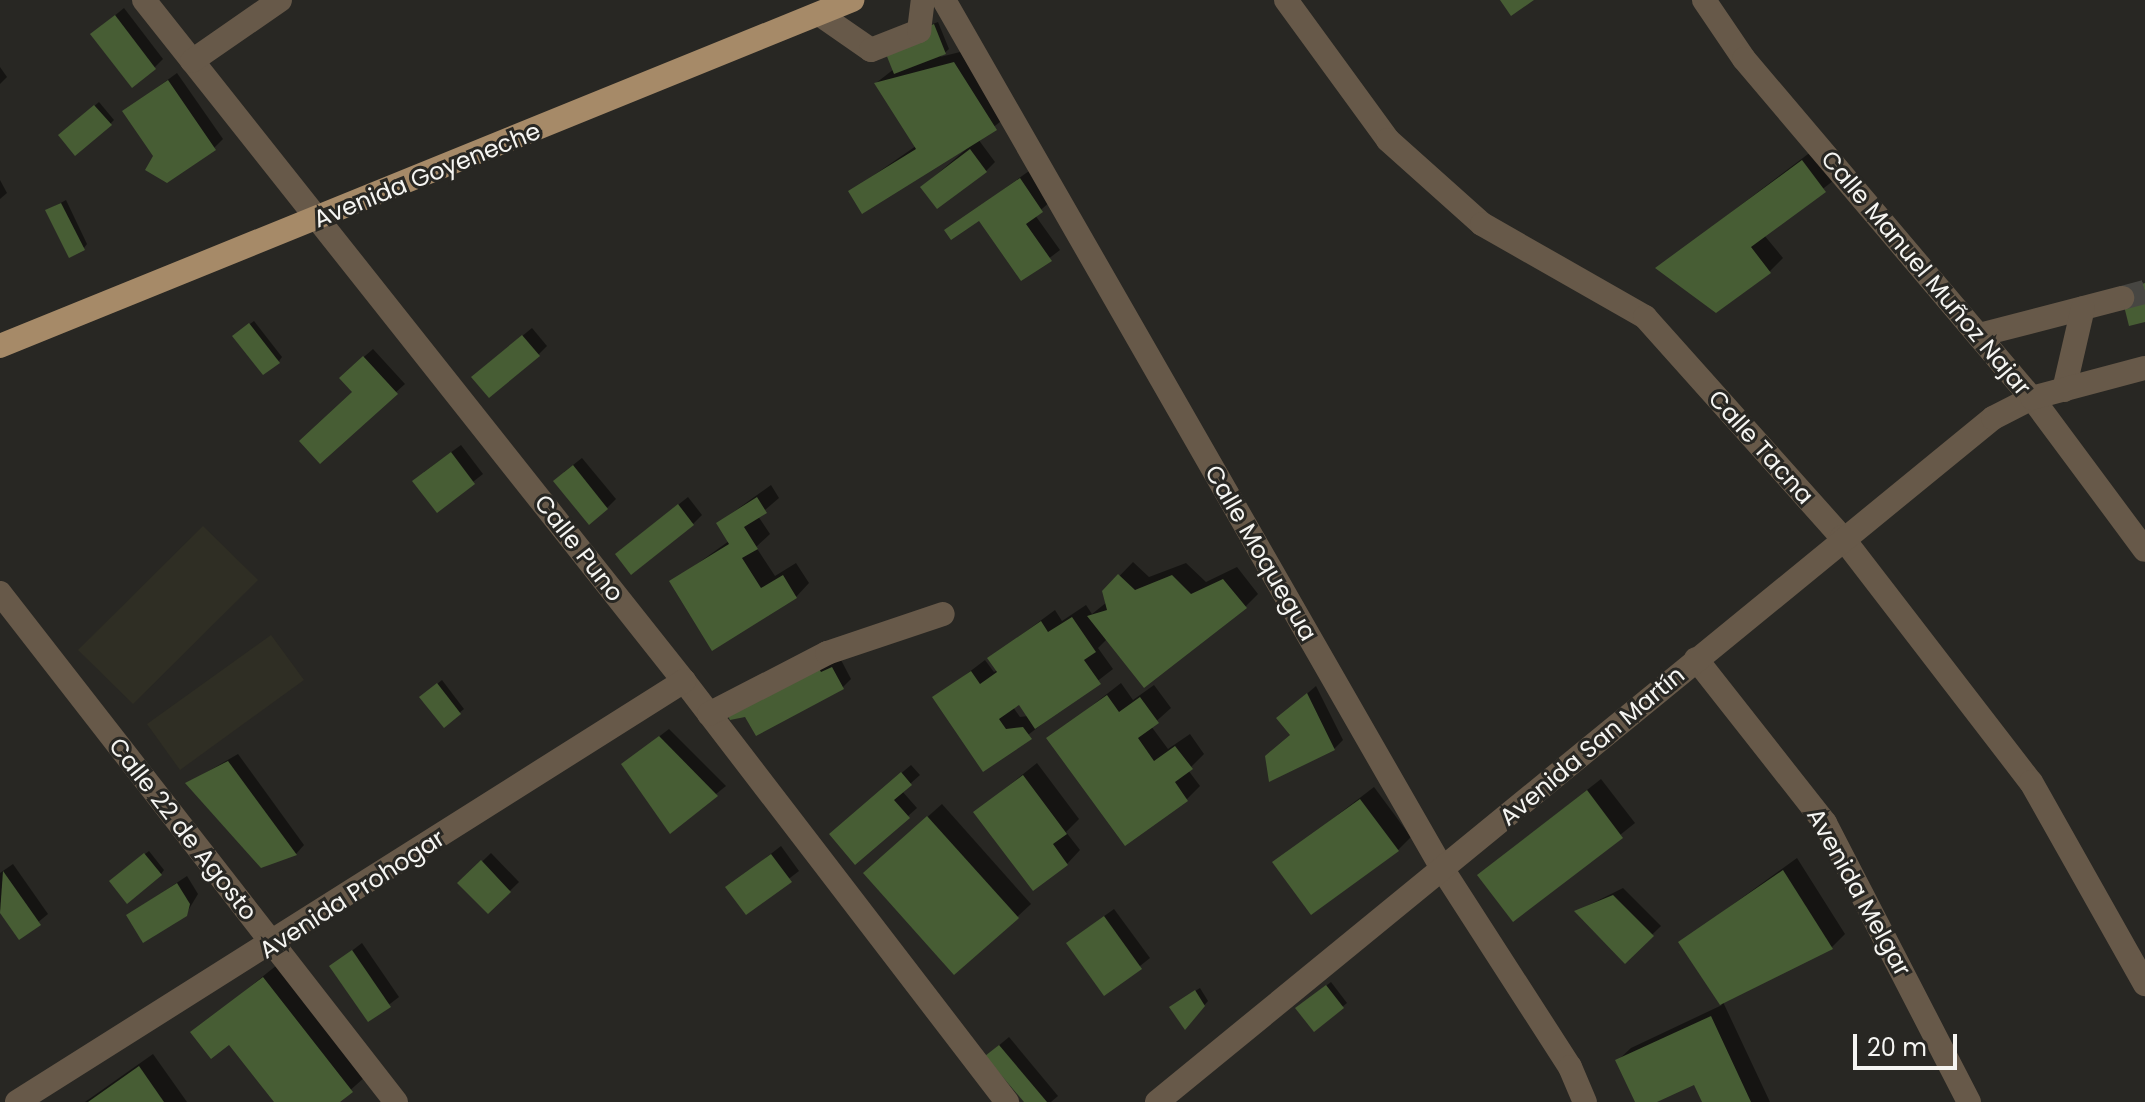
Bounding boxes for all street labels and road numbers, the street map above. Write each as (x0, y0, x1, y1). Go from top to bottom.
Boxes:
street label: Avenida Goyeneche (309, 116, 545, 234)
street label: Calle Manuel Muñoz Najar (1815, 145, 2037, 401)
street label: Calle Tacna (1702, 384, 1820, 510)
street label: Calle Moquegua (1199, 460, 1323, 646)
street label: Calle Puno (528, 489, 630, 607)
street label: Avenida San Martín (1494, 660, 1690, 832)
street label: Calle 22 de Agosto (103, 732, 263, 926)
street label: Avenida Melgar (1801, 803, 1917, 981)
street label: Avenida Prohogar (254, 823, 450, 965)

